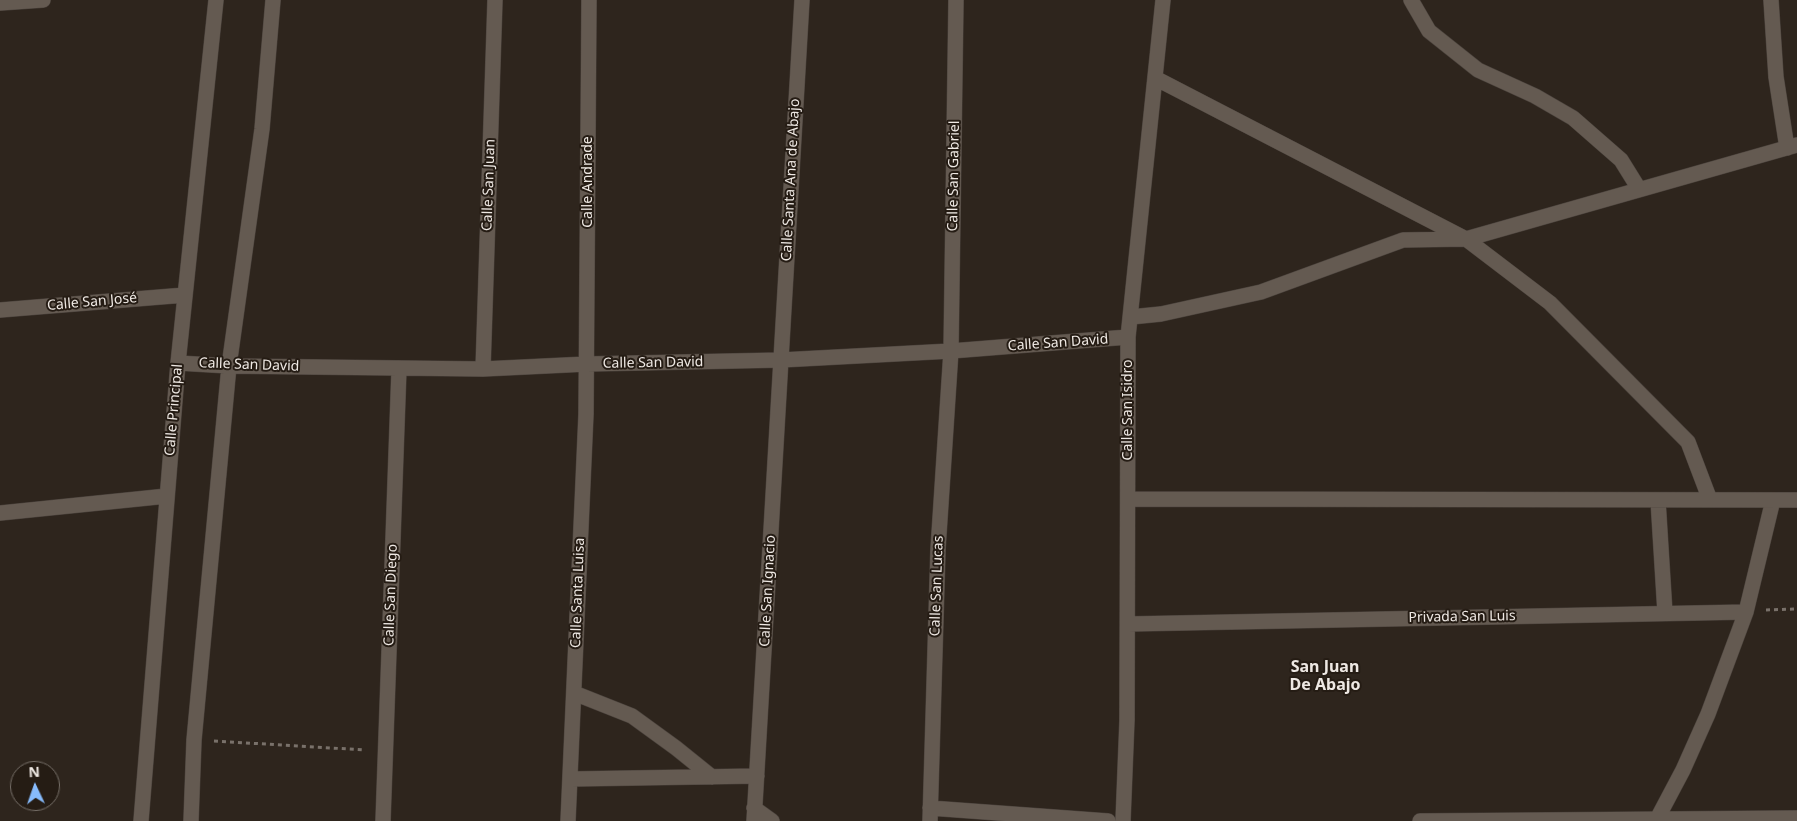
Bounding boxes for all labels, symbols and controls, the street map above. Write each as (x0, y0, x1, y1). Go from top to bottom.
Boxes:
street label: Calle Santa Ana de Abajo (778, 98, 804, 262)
street label: Calle San Gabriel (945, 120, 963, 232)
street label: Calle Andrade (580, 136, 596, 228)
street label: Calle San Juan (479, 139, 499, 231)
street label: Calle San José (46, 290, 138, 314)
street label: Calle San David (1007, 331, 1109, 355)
street label: Calle San David (603, 354, 703, 372)
street label: Calle San David (198, 355, 300, 375)
street label: Calle San Isidro (1120, 360, 1136, 460)
street label: Calle Principal (162, 363, 186, 457)
street label: Calle San Ignacio (757, 535, 779, 647)
street label: Calle San Lucas (927, 535, 947, 637)
street label: Calle Santa Luisa (568, 538, 588, 648)
street label: Calle San Diego (381, 544, 401, 646)
street label: Privada San Luis (1408, 608, 1516, 626)
district label: San Juan De Abajo (1290, 657, 1360, 695)
north arrow (10, 761, 60, 811)
text: N (28, 762, 40, 781)

